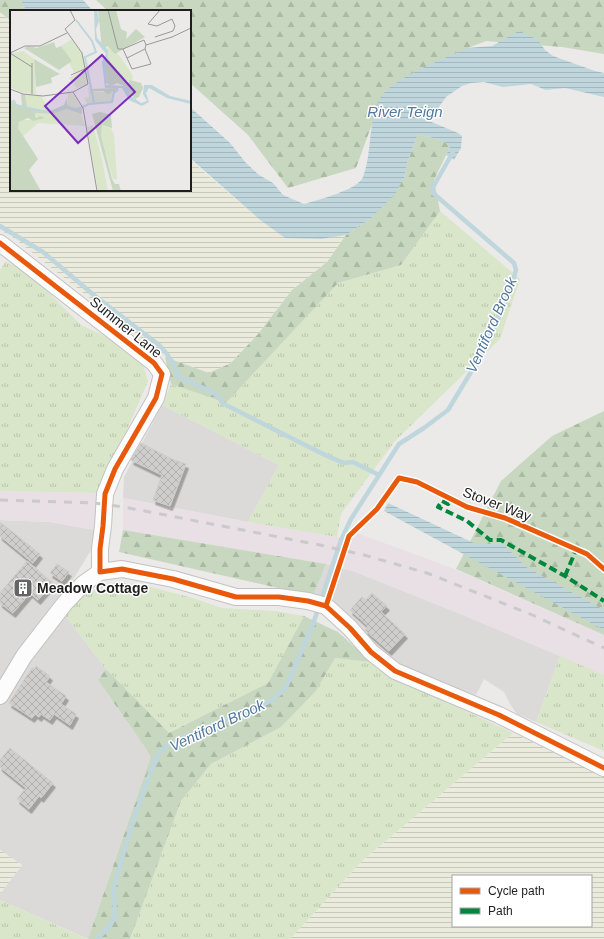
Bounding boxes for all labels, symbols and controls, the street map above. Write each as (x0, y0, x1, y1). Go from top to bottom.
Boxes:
inset map (10, 10, 191, 191)
water label: River Teign (367, 103, 443, 120)
water label: Ventiford Brook (462, 273, 520, 375)
street label: Summer Lane (87, 293, 165, 361)
street label: Stover Way (461, 484, 533, 524)
building icon: Meadow Cottage (12, 577, 34, 599)
place label: Meadow Cottage (37, 580, 148, 596)
water label: Ventiford Brook (167, 695, 269, 754)
legend (452, 875, 592, 927)
text: Cycle path (488, 884, 545, 898)
text: Path (488, 904, 513, 918)

